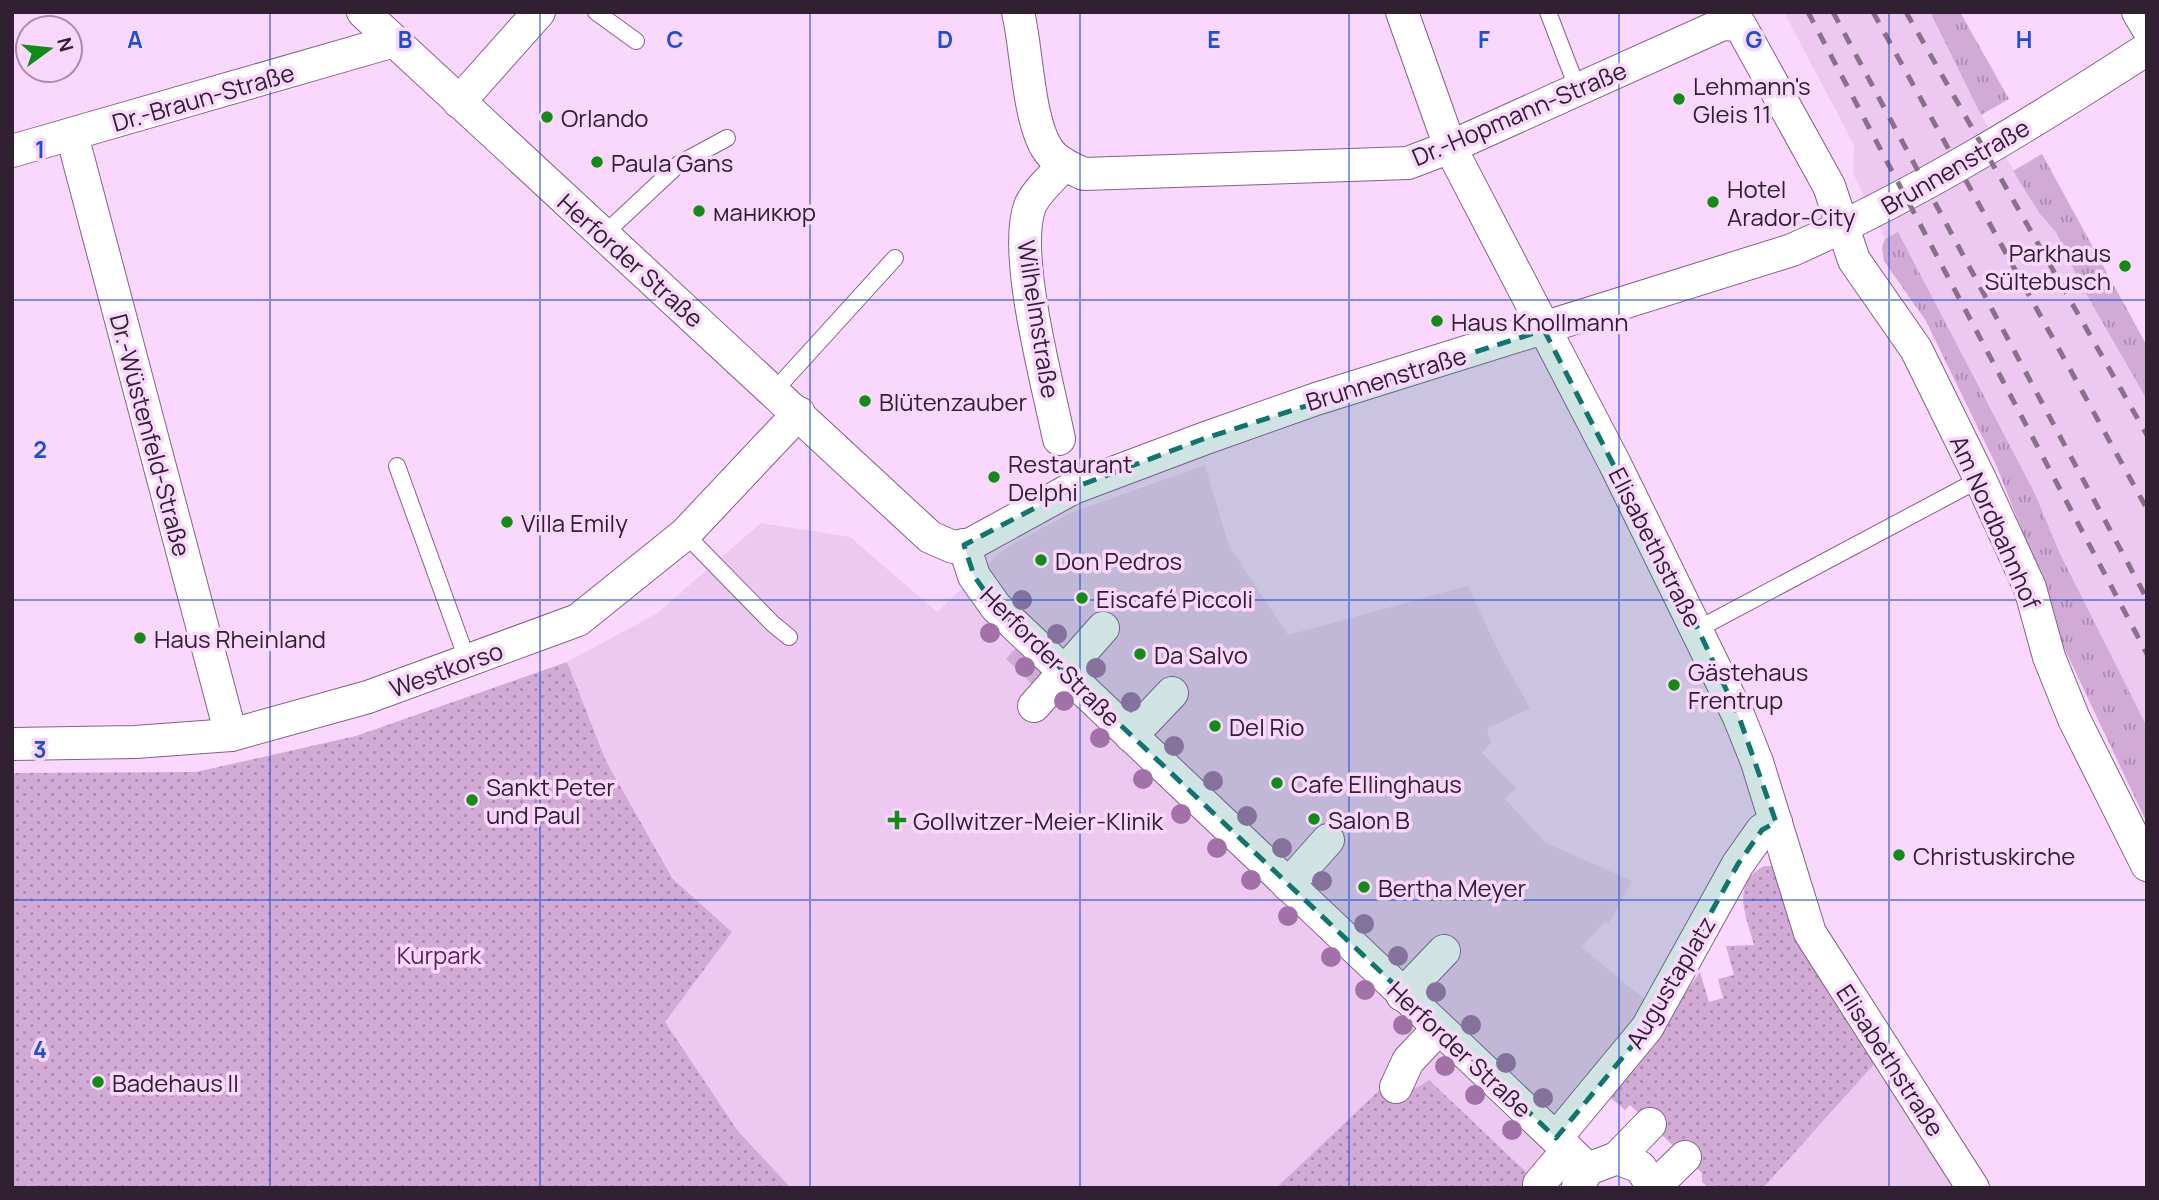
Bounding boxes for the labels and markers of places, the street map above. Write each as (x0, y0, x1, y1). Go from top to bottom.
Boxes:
place label: Lehmann's Gleis 11 (1693, 69, 1811, 130)
marker: Lehmann's Gleis 11 (1671, 91, 1687, 107)
place label: Orlando (561, 101, 649, 134)
marker: Orlando (539, 109, 555, 125)
place label: Paula Gans (611, 146, 733, 179)
marker: Paula Gans (589, 154, 605, 170)
place label: Hotel Arador-City (1727, 172, 1856, 233)
marker: Hotel Arador-City (1705, 194, 1721, 210)
place label: маникюр (713, 195, 816, 228)
marker: маникюр (691, 203, 707, 219)
place label: Parkhaus Sültebusch (1985, 236, 2111, 297)
marker: Parkhaus Sültebusch (2117, 258, 2133, 274)
place label: Haus Knollmann (1451, 305, 1628, 338)
marker: Haus Knollmann (1429, 313, 1445, 329)
place label: Blütenzauber (879, 385, 1027, 418)
marker: Blütenzauber (857, 393, 873, 409)
place label: Restaurant Delphi (1008, 447, 1132, 508)
marker: Restaurant Delphi (986, 469, 1002, 485)
place label: Villa Emily (521, 506, 628, 539)
marker: Villa Emily (499, 514, 515, 530)
place label: Don Pedros (1055, 544, 1182, 577)
marker: Don Pedros (1033, 552, 1049, 568)
place label: Eiscafé Piccoli (1096, 582, 1253, 615)
marker: Eiscafé Piccoli (1074, 590, 1090, 606)
place label: Haus Rheinland (154, 622, 326, 655)
marker: Haus Rheinland (132, 630, 148, 646)
place label: Da Salvo (1154, 638, 1248, 671)
marker: Da Salvo (1132, 646, 1148, 662)
place label: Gästehaus Frentrup (1688, 655, 1808, 716)
marker: Gästehaus Frentrup (1666, 677, 1682, 693)
place label: Del Rio (1229, 710, 1304, 743)
marker: Del Rio (1207, 718, 1223, 734)
place label: Cafe Ellinghaus (1291, 767, 1462, 800)
place label: Sankt Peter und Paul (486, 770, 615, 831)
marker: Cafe Ellinghaus (1269, 775, 1285, 791)
marker: Sankt Peter und Paul (464, 792, 480, 808)
place label: Salon B (1328, 803, 1410, 836)
place label: Gollwitzer-Meier-Klinik (913, 804, 1164, 837)
marker: Gollwitzer-Meier-Klinik (887, 810, 907, 830)
marker: Salon B (1306, 811, 1322, 827)
place label: Christuskirche (1913, 839, 2075, 872)
marker: Christuskirche (1891, 847, 1907, 863)
place label: Bertha Meyer (1378, 871, 1527, 904)
marker: Bertha Meyer (1356, 879, 1372, 895)
place label: Badehaus II (112, 1066, 239, 1099)
marker: Badehaus II (90, 1074, 106, 1090)

